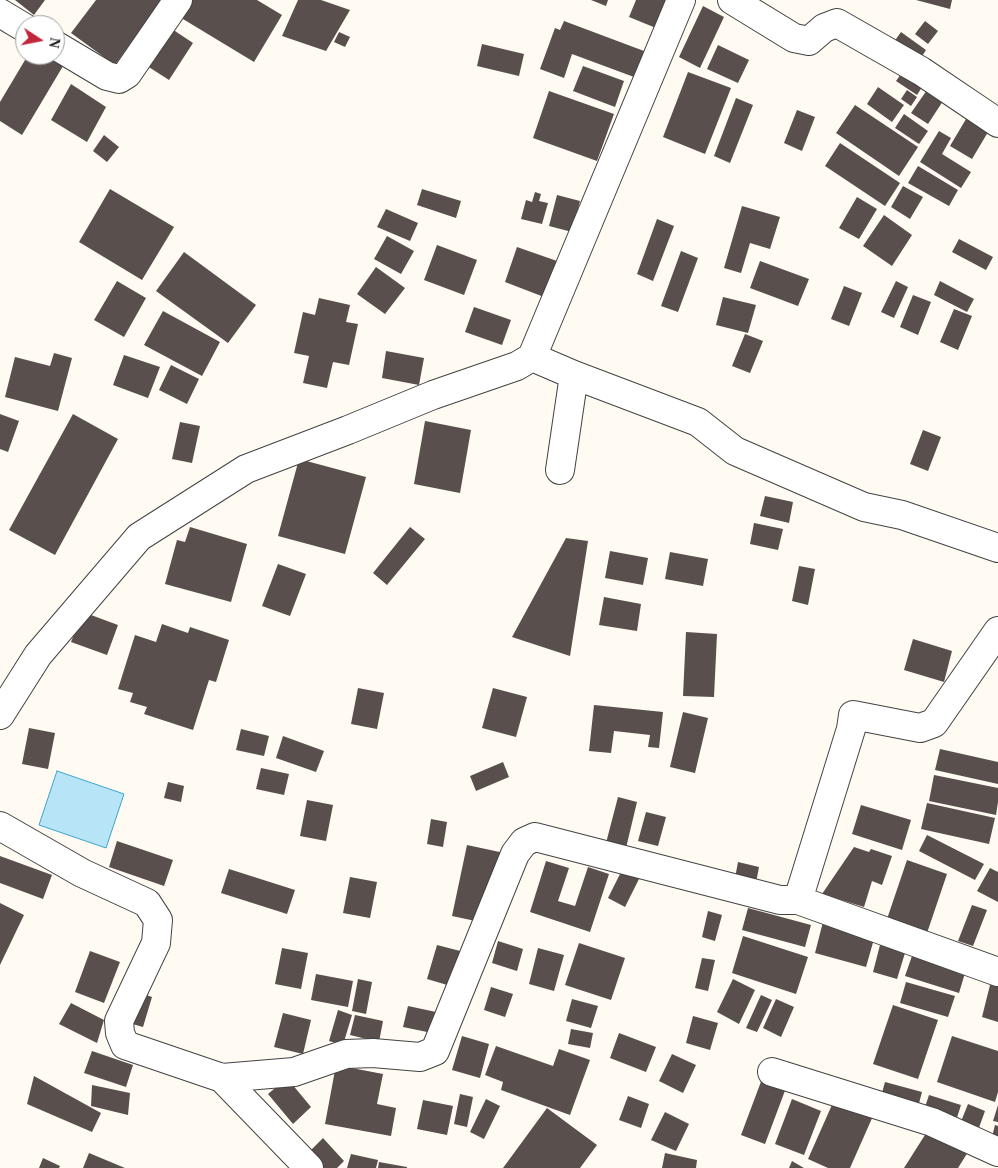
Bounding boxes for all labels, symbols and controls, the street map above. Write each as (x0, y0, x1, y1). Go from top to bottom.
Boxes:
north arrow (15, 15, 65, 65)
text: N (46, 36, 63, 49)

